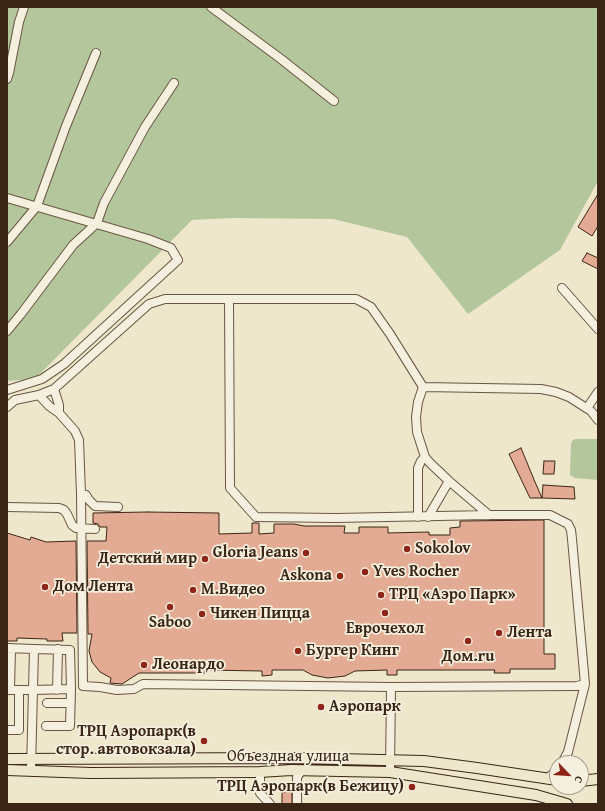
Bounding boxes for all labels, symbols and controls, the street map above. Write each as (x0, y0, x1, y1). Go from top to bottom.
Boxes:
place label: Sokolov (415, 539, 471, 559)
place label: Gloria Jeans (213, 543, 298, 563)
marker: Sokolov (402, 544, 412, 554)
marker: Gloria Jeans (301, 548, 311, 558)
place label: Детский мир (98, 549, 197, 569)
marker: Детский мир (200, 554, 210, 564)
place label: Yves Rocher (373, 562, 459, 582)
place label: Askona (280, 566, 332, 586)
marker: Yves Rocher (360, 567, 370, 577)
marker: Askona (335, 571, 345, 581)
place label: Дом Лента (53, 577, 133, 597)
place label: М.Видео (201, 580, 265, 600)
marker: Дом Лента (40, 582, 50, 592)
marker: М.Видео (188, 585, 198, 595)
place label: ТРЦ «Аэро Парк» (389, 585, 516, 605)
marker: ТРЦ «Аэро Парк» (376, 590, 386, 600)
marker: Saboo (165, 602, 175, 612)
place label: Чикен Пицца (210, 604, 310, 624)
marker: Еврочехол (380, 608, 390, 618)
marker: Чикен Пицца (197, 609, 207, 619)
place label: Saboo (149, 613, 191, 633)
place label: Еврочехол (346, 619, 424, 639)
place label: Лента (507, 623, 552, 643)
marker: Лента (494, 628, 504, 638)
marker: Дом.ru (463, 636, 473, 646)
place label: Бургер Кинг (306, 641, 399, 661)
marker: Бургер Кинг (293, 646, 303, 656)
place label: Дом.ru (442, 647, 494, 667)
place label: Леонардо (152, 655, 225, 675)
marker: Леонардо (139, 660, 149, 670)
place label: Аэропарк (329, 697, 401, 717)
marker: Аэропарк (316, 702, 326, 712)
place label: ТРЦ Аэропарк(в стор. автовокзала) (56, 722, 196, 760)
marker: ТРЦ Аэропарк(в стор. автовокзала) (199, 736, 209, 746)
street label: Объездная улица (227, 747, 349, 767)
north arrow (549, 755, 589, 795)
text: С (570, 773, 588, 786)
place label: ТРЦ Аэропарк(в Бежицу) (217, 777, 404, 797)
marker: ТРЦ Аэропарк(в Бежицу) (407, 782, 417, 792)

